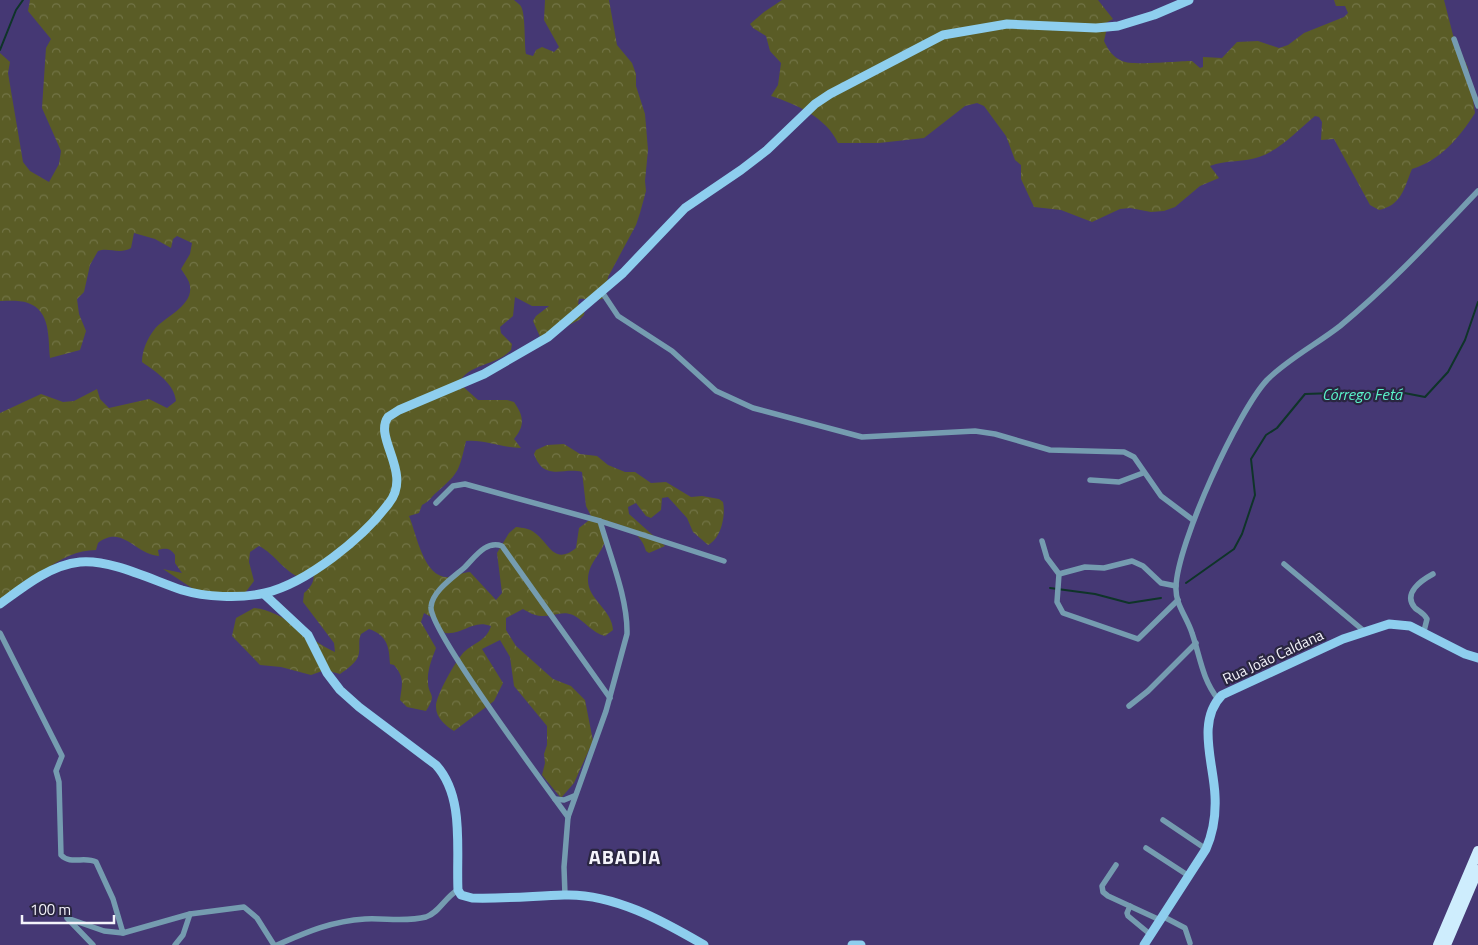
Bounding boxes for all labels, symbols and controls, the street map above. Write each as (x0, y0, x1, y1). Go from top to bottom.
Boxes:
water label: Córrego Fetá (1322, 382, 1404, 406)
street label: Rua João Caldana (1219, 623, 1327, 690)
district label: ABADIA (589, 841, 661, 872)
scale bar (22, 892, 115, 924)
text: 100 m (30, 898, 71, 921)

